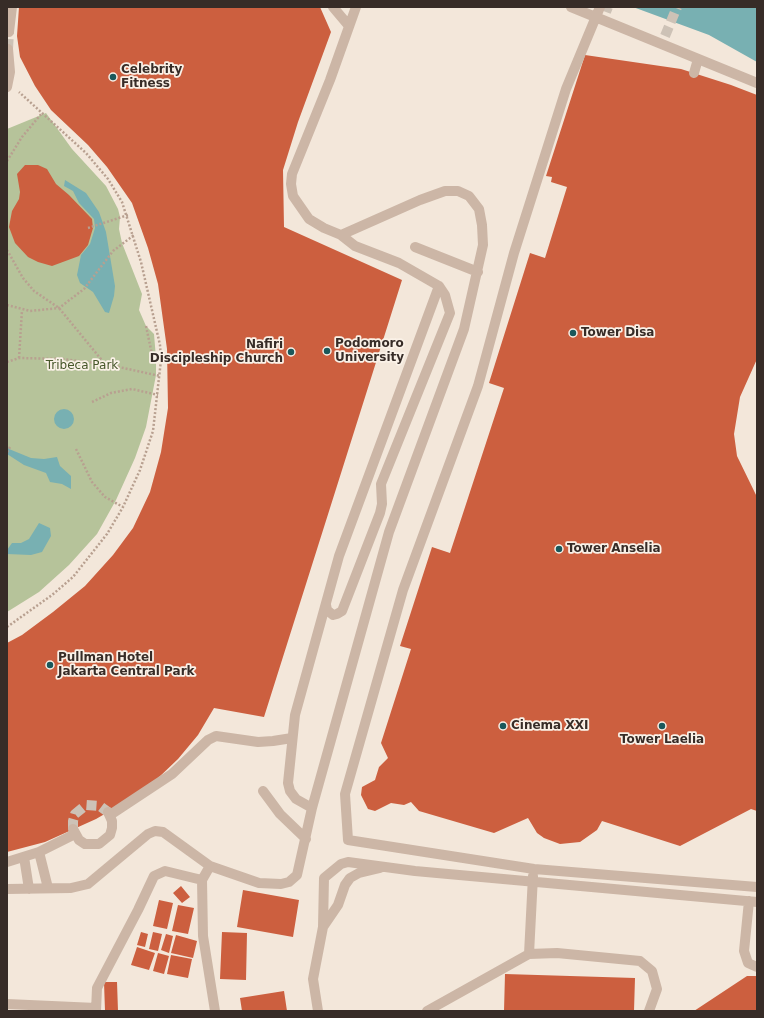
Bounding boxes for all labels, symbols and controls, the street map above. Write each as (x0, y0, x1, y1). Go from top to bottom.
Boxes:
place label: Celebrity Fitness (121, 63, 182, 91)
marker: Celebrity Fitness (108, 72, 118, 82)
place label: Tower Disa (581, 326, 654, 340)
marker: Tower Disa (568, 328, 578, 338)
place label: Podomoro University (335, 337, 404, 365)
place label: Nafiri Discipleship Church (150, 338, 283, 366)
marker: Podomoro University (322, 346, 332, 356)
marker: Nafiri Discipleship Church (286, 347, 296, 357)
park label: Tribeca Park (46, 359, 118, 373)
place label: Tower Anselia (567, 542, 661, 556)
marker: Tower Anselia (554, 544, 564, 554)
place label: Pullman Hotel Jakarta Central Park (58, 651, 195, 679)
marker: Pullman Hotel Jakarta Central Park (45, 660, 55, 670)
place label: Cinema XXI (511, 719, 588, 733)
marker: Cinema XXI (498, 721, 508, 731)
marker: Tower Laelia (657, 721, 667, 731)
place label: Tower Laelia (620, 733, 704, 747)

